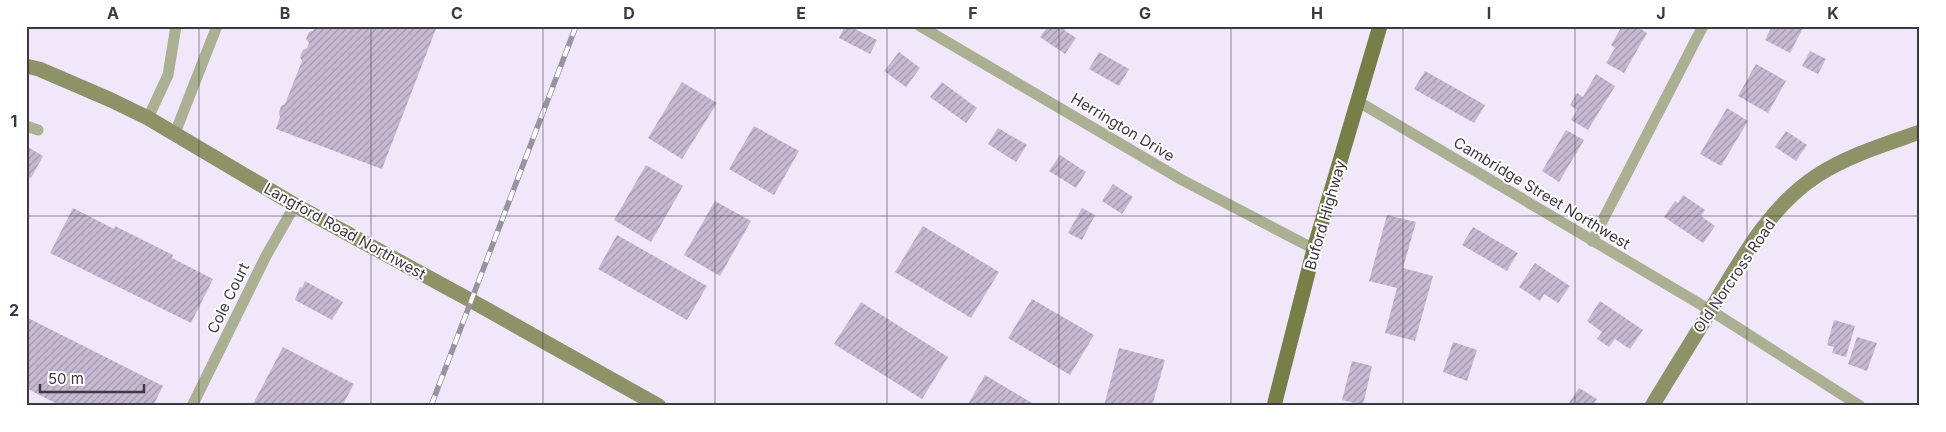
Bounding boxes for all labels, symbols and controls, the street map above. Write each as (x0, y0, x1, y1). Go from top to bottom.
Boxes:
text: A (107, 3, 119, 23)
text: B (280, 3, 290, 23)
text: C (451, 3, 463, 23)
text: D (623, 3, 635, 23)
text: E (796, 3, 806, 23)
text: F (968, 3, 978, 23)
text: G (1139, 3, 1151, 23)
text: H (1311, 3, 1323, 23)
text: I (1487, 3, 1491, 23)
text: J (1656, 3, 1666, 23)
text: K (1827, 3, 1839, 23)
street label: Herrington Drive (1068, 89, 1178, 165)
text: 1 (11, 111, 17, 131)
street label: Cambridge Street Northwest (1450, 133, 1634, 253)
street label: Buford Highway (1300, 157, 1350, 272)
street label: Langford Road Northwest (261, 179, 429, 283)
street label: Old Norcross Road (1689, 215, 1779, 337)
street label: Cole Court (203, 260, 253, 336)
text: 2 (9, 300, 19, 320)
scale bar (40, 362, 144, 394)
text: 50 m (48, 369, 84, 388)

